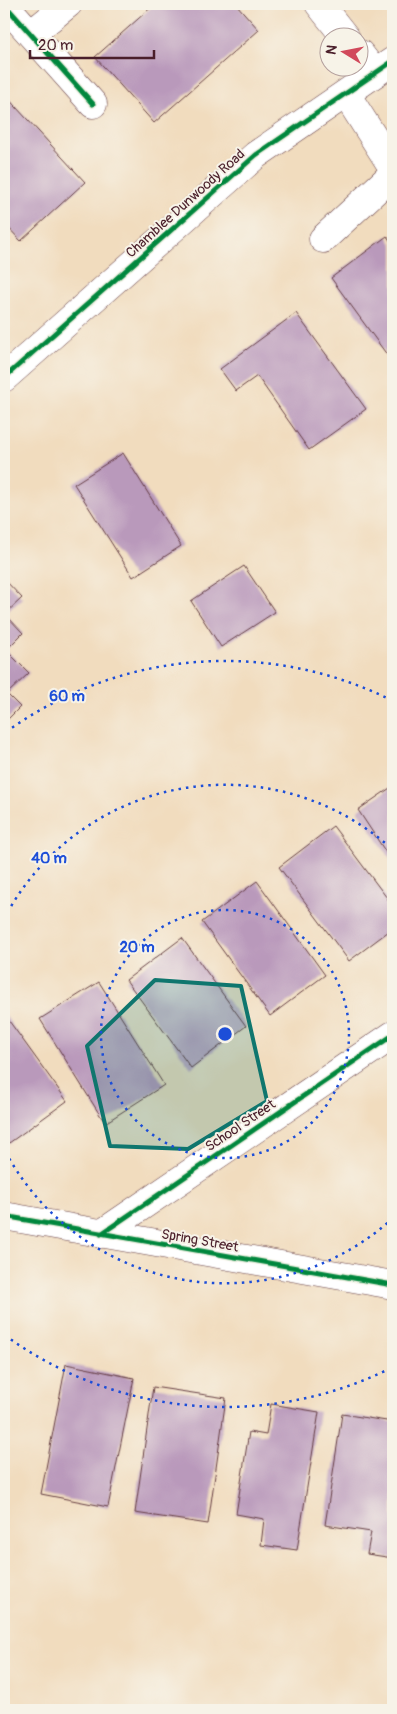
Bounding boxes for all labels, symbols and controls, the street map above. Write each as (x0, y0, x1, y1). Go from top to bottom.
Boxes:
scale bar (30, 28, 154, 60)
north arrow (320, 28, 370, 78)
text: 20 m (38, 36, 73, 55)
text: N (322, 44, 341, 56)
street label: Chamblee Dunwoody Road (122, 145, 248, 261)
text: 60 m (49, 687, 85, 706)
text: 40 m (31, 849, 67, 868)
text: 20 m (119, 938, 155, 957)
centre of rings (216, 1025, 234, 1043)
street label: School Street (202, 1095, 279, 1155)
street label: Spring Street (160, 1225, 240, 1256)

